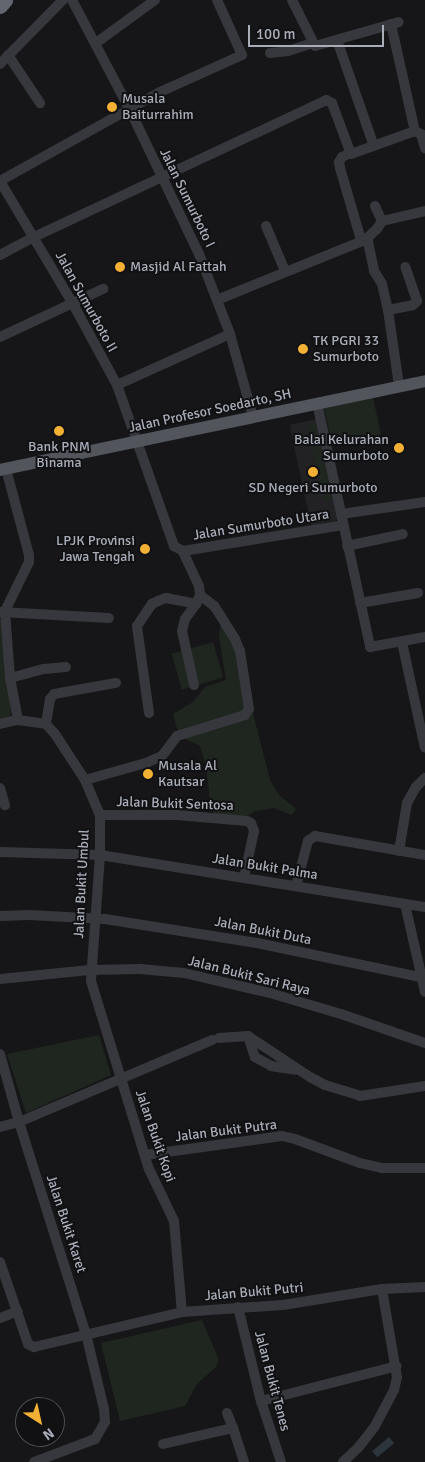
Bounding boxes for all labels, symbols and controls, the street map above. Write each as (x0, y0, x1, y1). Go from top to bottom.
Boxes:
scale bar (250, 15, 386, 47)
text: 100 m (256, 25, 296, 43)
place label: Musala Baiturrahim (122, 91, 194, 124)
marker: Musala Baiturrahim (106, 101, 118, 113)
street label: Jalan Sumurboto I (156, 146, 218, 250)
street label: Jalan Sumurboto II (51, 249, 121, 355)
place label: Masjid Al Fattah (130, 259, 227, 275)
marker: Masjid Al Fattah (114, 261, 126, 273)
place label: TK PGRI 33 Sumurboto (313, 333, 379, 366)
marker: TK PGRI 33 Sumurboto (297, 343, 309, 355)
street label: Jalan Profesor Soedarto, SH (127, 386, 293, 436)
marker: Bank PNM Binama (53, 425, 65, 437)
place label: Balai Kelurahan Sumurboto (294, 432, 389, 464)
place label: Bank PNM Binama (28, 439, 90, 472)
marker: Balai Kelurahan Sumurboto (393, 442, 405, 454)
marker: SD Negeri Sumurboto (307, 466, 319, 478)
place label: SD Negeri Sumurboto (248, 480, 378, 496)
street label: Jalan Sumurboto Utara (192, 506, 330, 544)
place label: LPJK Provinsi Jawa Tengah (56, 533, 135, 566)
marker: LPJK Provinsi Jawa Tengah (139, 543, 151, 555)
place label: Musala Al Kautsar (158, 758, 217, 790)
marker: Musala Al Kautsar (142, 768, 154, 780)
street label: Jalan Bukit Sentosa (116, 794, 234, 814)
street label: Jalan Bukit Umbul (71, 829, 93, 939)
street label: Jalan Bukit Palma (211, 850, 319, 884)
street label: Jalan Bukit Duta (213, 913, 313, 949)
street label: Jalan Bukit Sari Raya (186, 953, 312, 999)
street label: Jalan Bukit Kopi (131, 1088, 179, 1184)
street label: Jalan Bukit Putra (174, 1116, 278, 1146)
street label: Jalan Bukit Karet (42, 1173, 90, 1275)
street label: Jalan Bukit Putri (204, 1279, 304, 1305)
street label: Jalan Bukit Tenes (251, 1329, 293, 1433)
north arrow (15, 1397, 65, 1447)
text: N (39, 1424, 57, 1444)

